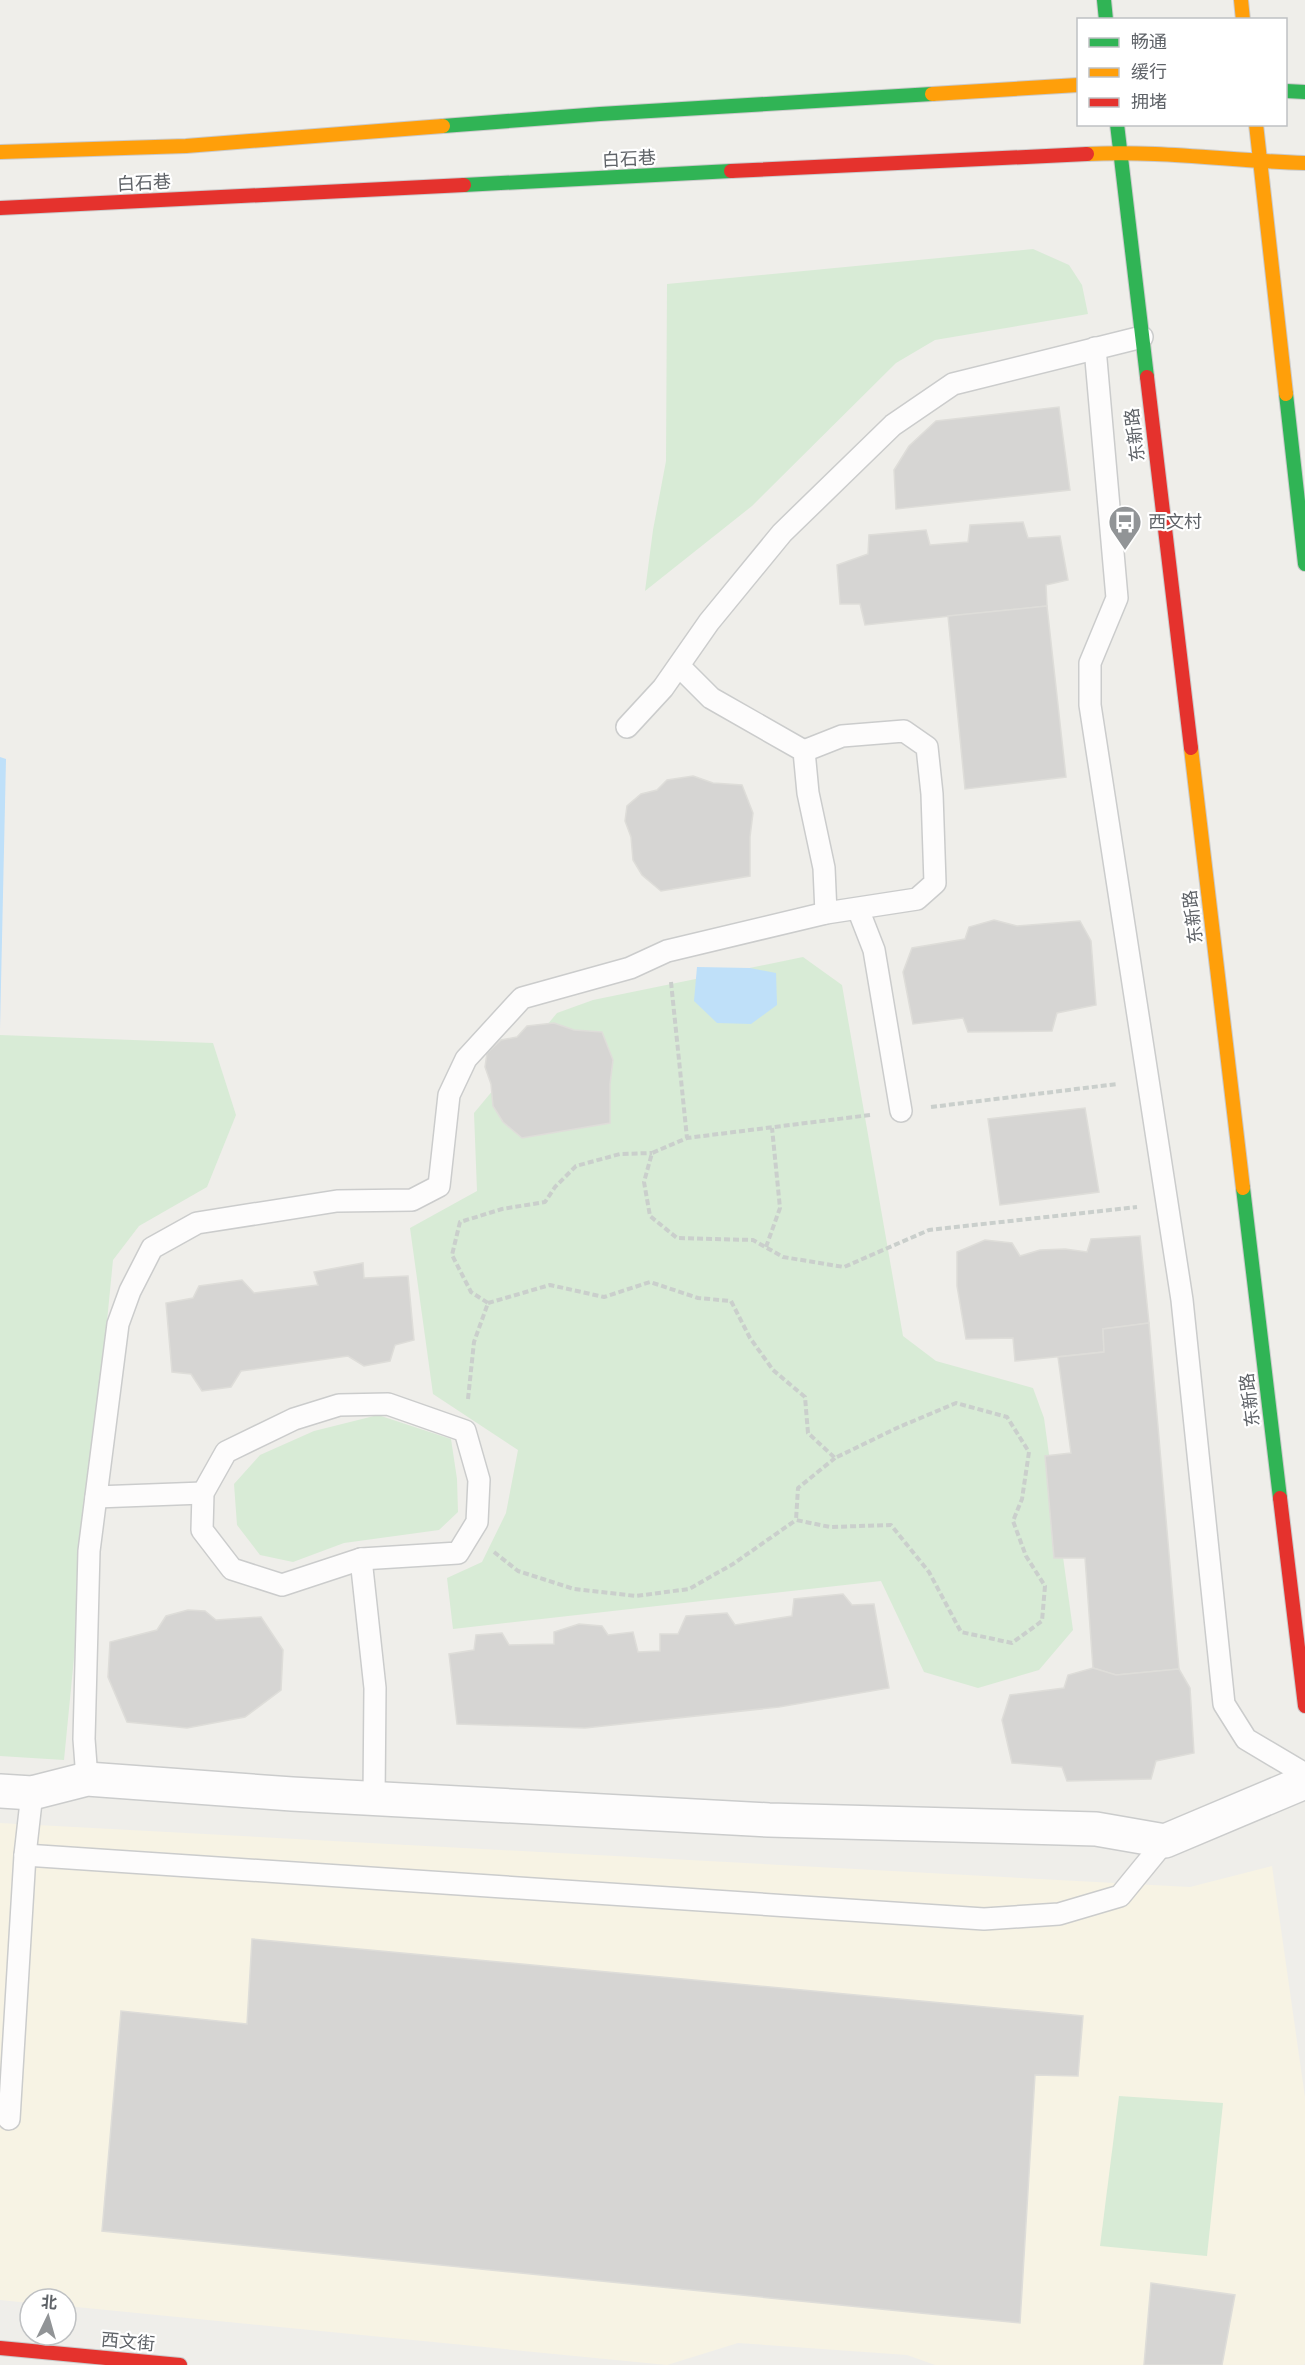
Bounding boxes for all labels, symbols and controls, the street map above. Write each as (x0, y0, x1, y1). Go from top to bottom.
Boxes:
legend (1077, 18, 1287, 126)
text: 畅通 (1131, 31, 1167, 52)
text: 缓行 (1131, 61, 1167, 82)
text: 拥堵 (1131, 91, 1167, 112)
street label: 白石巷 (601, 147, 656, 170)
street label: 白石巷 (116, 171, 171, 194)
street label: 东新路 (1121, 407, 1148, 463)
bus stop icon: 西文村 (1107, 504, 1143, 551)
place label: 西文村 (1148, 511, 1202, 532)
street label: 东新路 (1179, 889, 1206, 945)
street label: 东新路 (1236, 1372, 1263, 1428)
north arrow (18, 2287, 78, 2347)
text: 北 (40, 2292, 58, 2313)
street label: 西文街 (100, 2329, 156, 2354)

